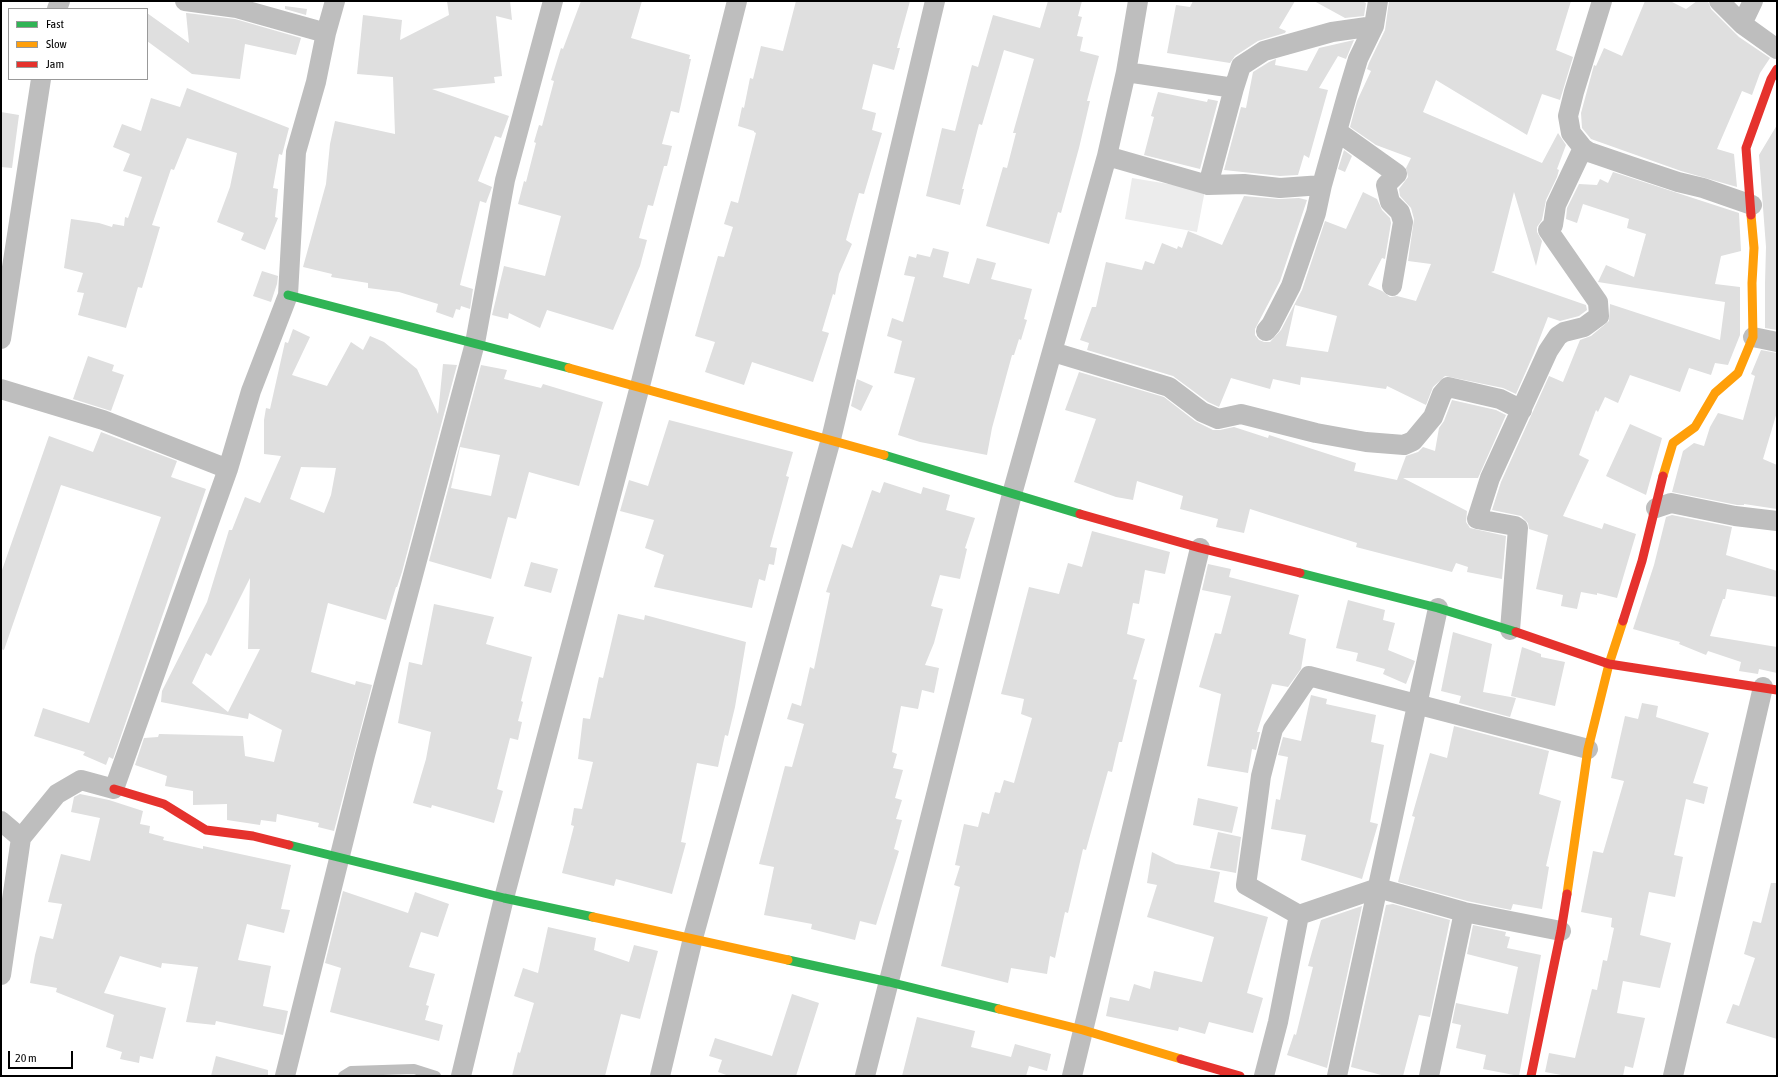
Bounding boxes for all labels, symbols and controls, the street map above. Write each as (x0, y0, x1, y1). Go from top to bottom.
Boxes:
legend (8, 8, 148, 80)
text: Fast (46, 17, 64, 31)
text: Slow (46, 37, 67, 51)
text: Jam (46, 57, 64, 71)
scale bar (10, 1043, 75, 1069)
text: 20 m (15, 1051, 37, 1065)

